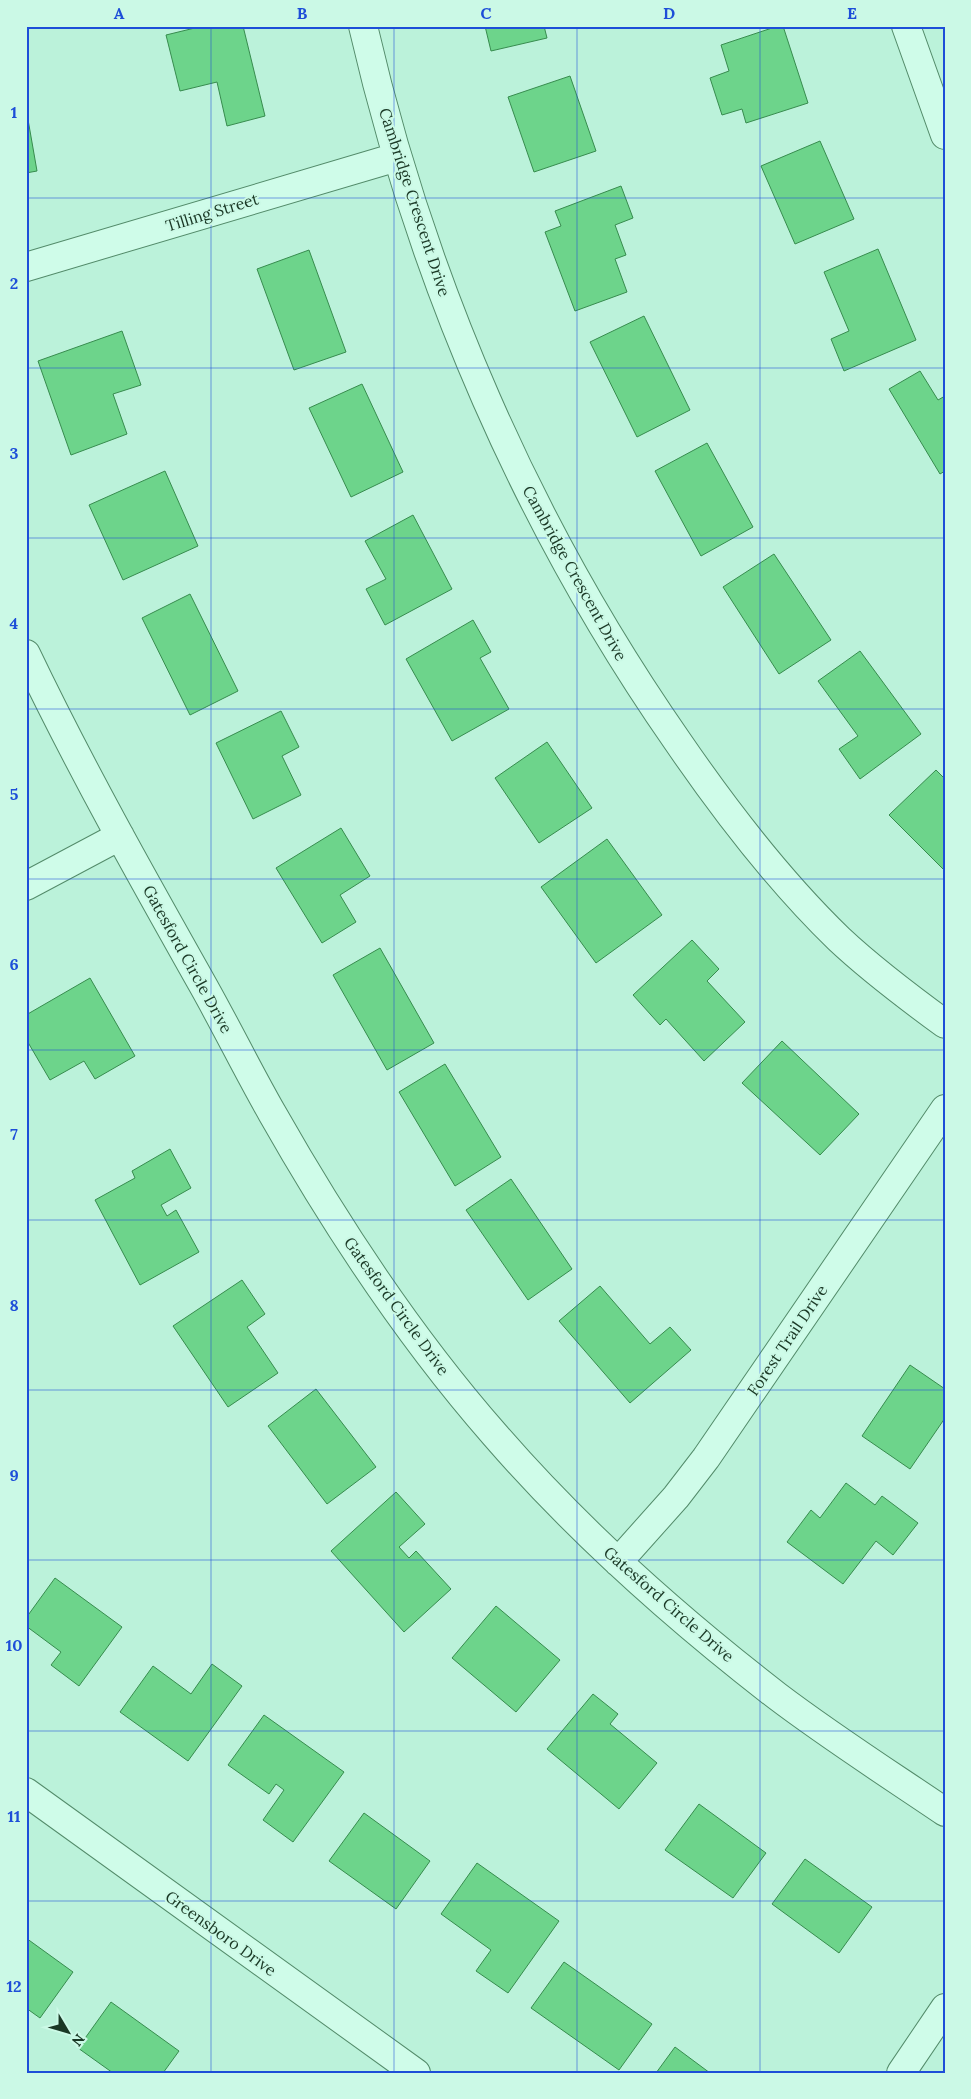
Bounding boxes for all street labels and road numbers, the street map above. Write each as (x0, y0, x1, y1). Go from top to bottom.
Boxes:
street label: Cambridge Crescent Drive (375, 105, 455, 299)
street label: Tilling Street (163, 188, 262, 236)
street label: Cambridge Crescent Drive (519, 482, 632, 664)
street label: Gatesford Circle Drive (139, 881, 237, 1037)
street label: Gatesford Circle Drive (340, 1233, 454, 1379)
street label: Forest Trail Drive (743, 1281, 832, 1399)
street label: Gatesford Circle Drive (600, 1542, 738, 1666)
street label: Greensboro Drive (162, 1886, 281, 1980)

